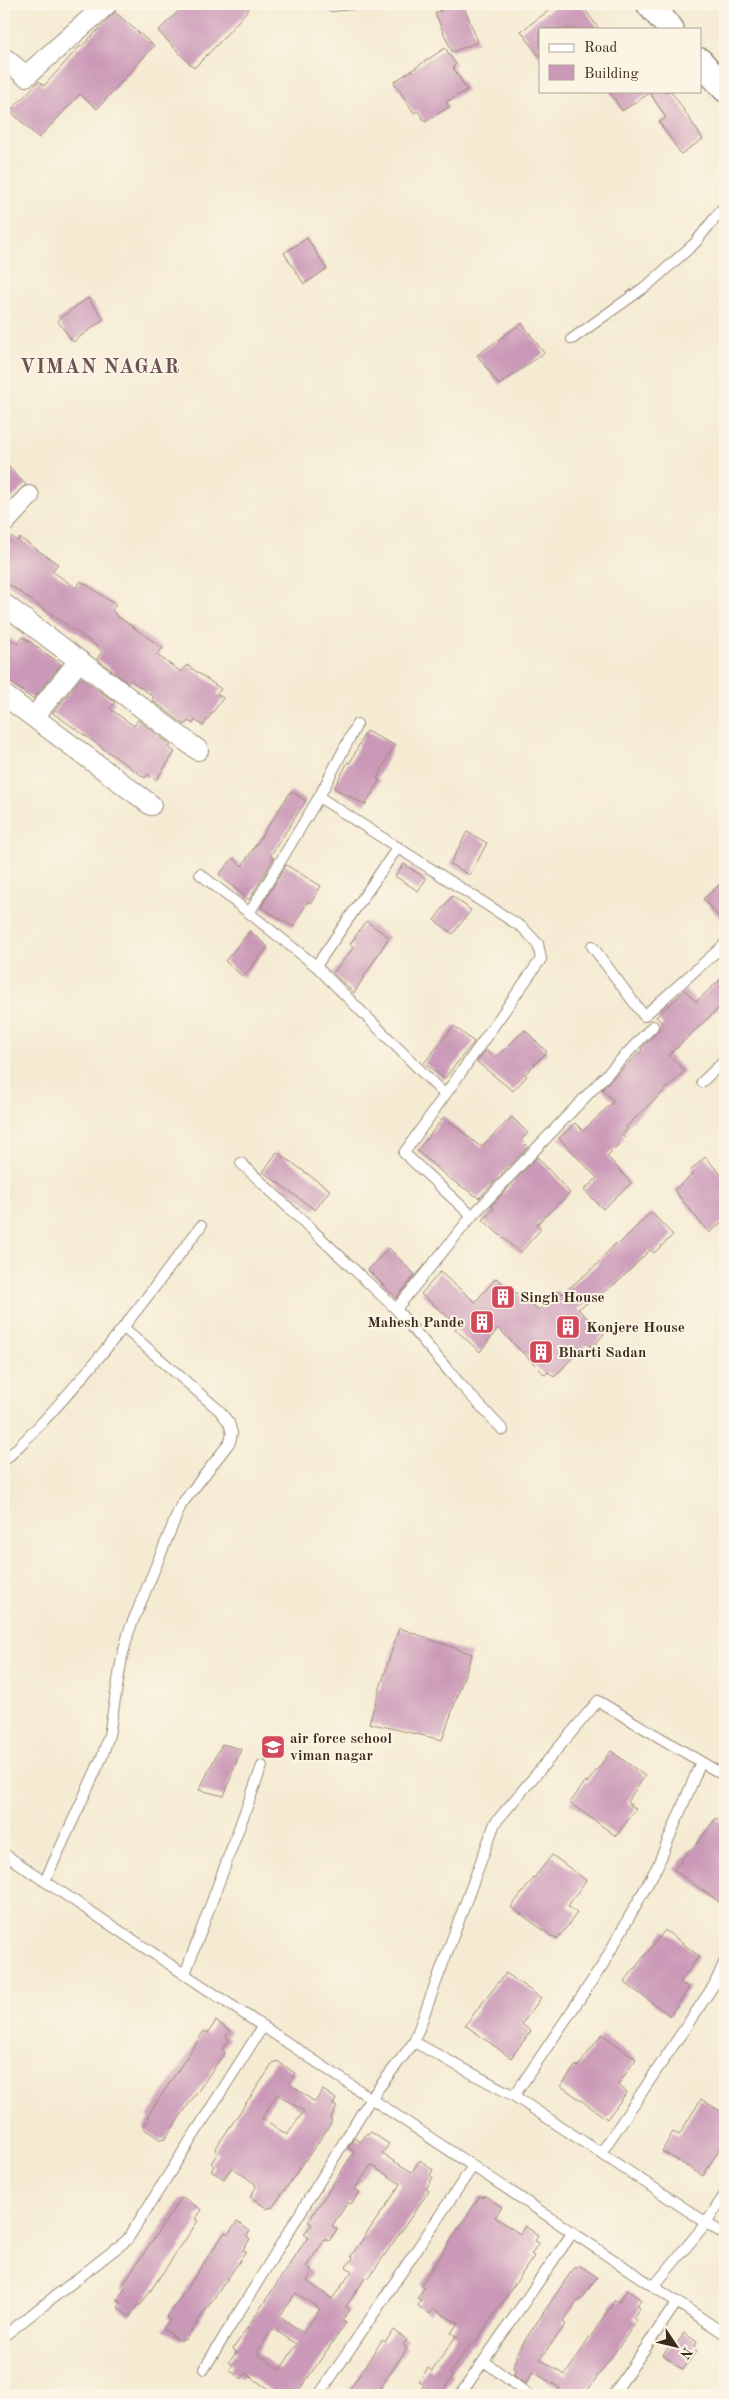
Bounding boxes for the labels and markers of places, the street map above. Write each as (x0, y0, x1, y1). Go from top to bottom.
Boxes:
building icon: Singh House (490, 1284, 516, 1310)
place label: Singh House (520, 1291, 605, 1306)
building icon: Mahesh Pande (469, 1309, 495, 1335)
building icon: Konjere House (555, 1314, 581, 1340)
place label: Mahesh Pande (368, 1316, 464, 1331)
place label: Konjere House (586, 1321, 685, 1336)
building icon: Bharti Sadan (528, 1339, 554, 1365)
place label: Bharti Sadan (558, 1346, 646, 1361)
place label: air force school viman nagar (290, 1732, 392, 1764)
school or university icon: air force school viman nagar (260, 1734, 286, 1760)

